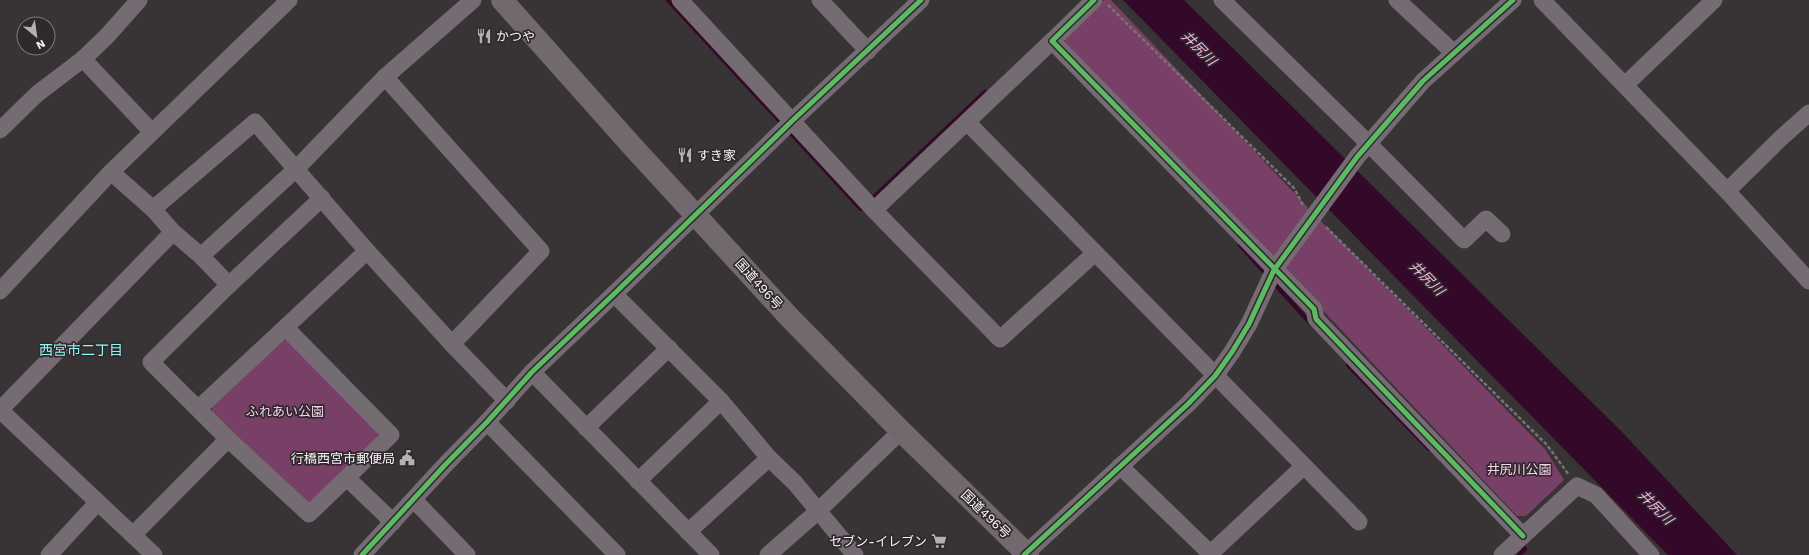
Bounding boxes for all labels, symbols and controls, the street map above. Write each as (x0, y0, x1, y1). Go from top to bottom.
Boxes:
north arrow (16, 16, 56, 56)
restaurant icon: かつや (475, 27, 493, 45)
water label: 井尻川 (1178, 27, 1221, 70)
place label: かつや (496, 29, 535, 44)
text: N (34, 37, 47, 52)
restaurant icon: すき家 (676, 146, 694, 164)
place label: すき家 (697, 148, 736, 163)
street label: 国道496号 (732, 256, 786, 312)
water label: 井尻川 (1406, 257, 1449, 300)
district label: 西宮市二丁目 (39, 342, 123, 358)
park label: ふれあい公園 (246, 404, 324, 419)
public building icon: 行橋西宮市郵便局 (398, 449, 416, 467)
place label: 行橋西宮市郵便局 (291, 451, 395, 466)
park label: 井尻川公園 (1486, 462, 1552, 477)
water label: 井尻川 (1635, 486, 1678, 529)
street label: 国道496号 (958, 487, 1014, 541)
supermarket icon: セブン-イレブン (930, 532, 948, 550)
place label: セブン-イレブン (829, 534, 927, 549)

